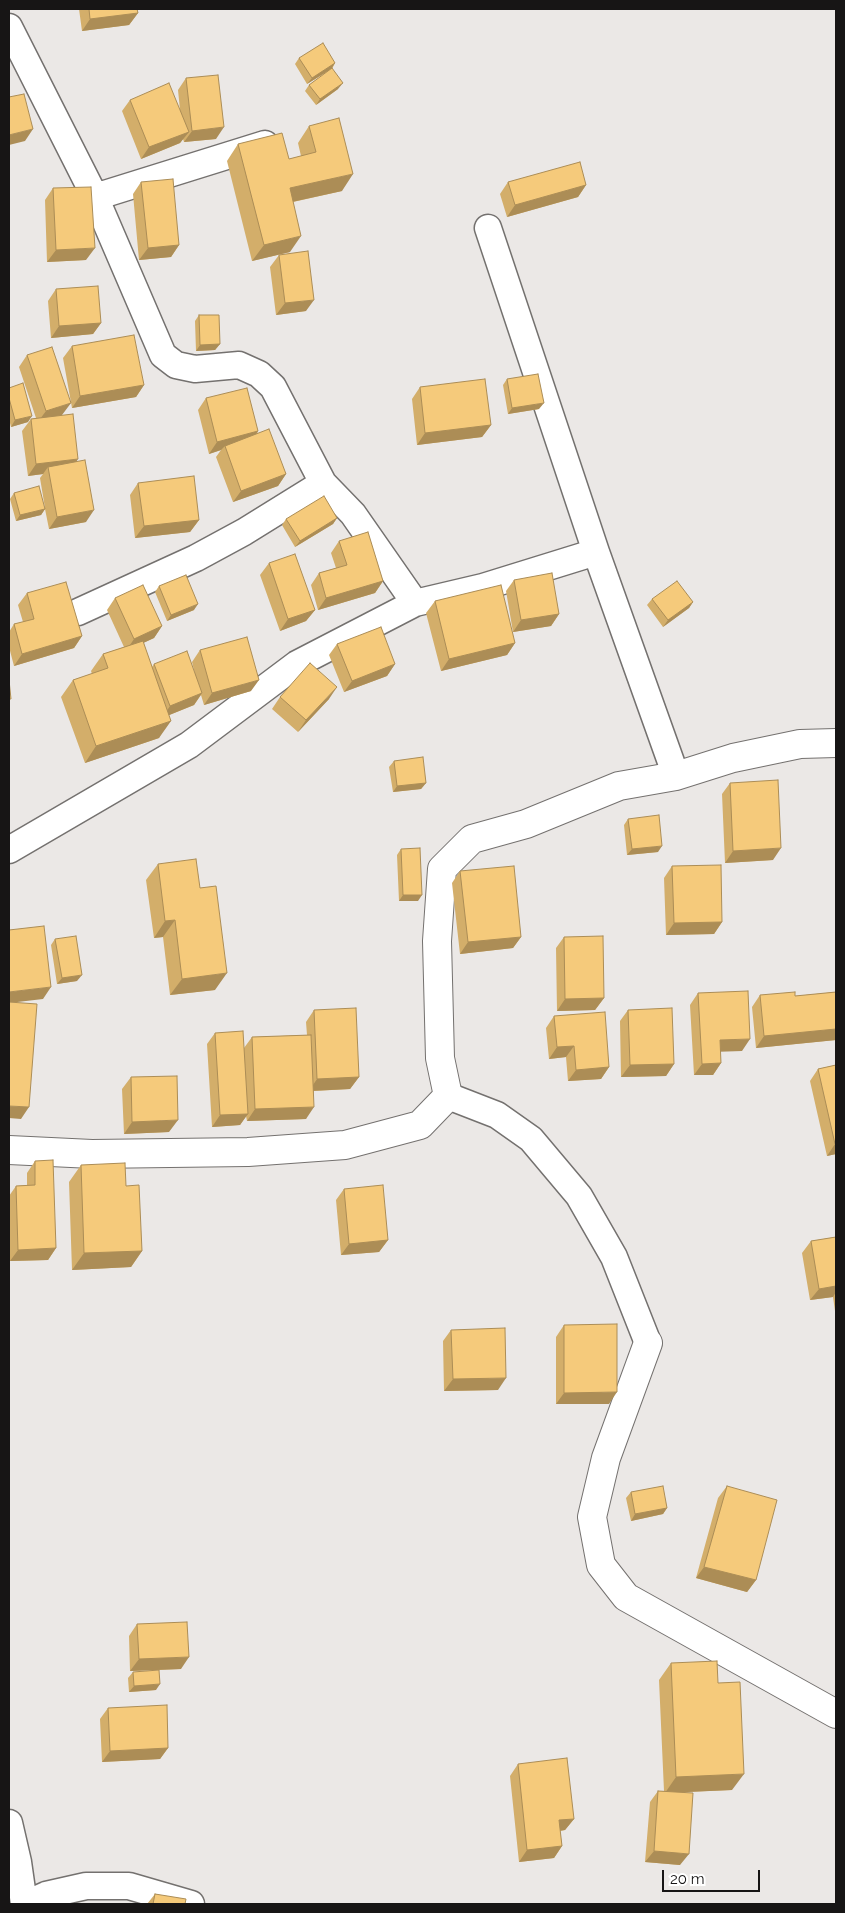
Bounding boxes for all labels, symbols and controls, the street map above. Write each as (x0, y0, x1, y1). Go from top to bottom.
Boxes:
scale bar (665, 1860, 762, 1892)
text: 20 m (670, 1870, 705, 1888)

